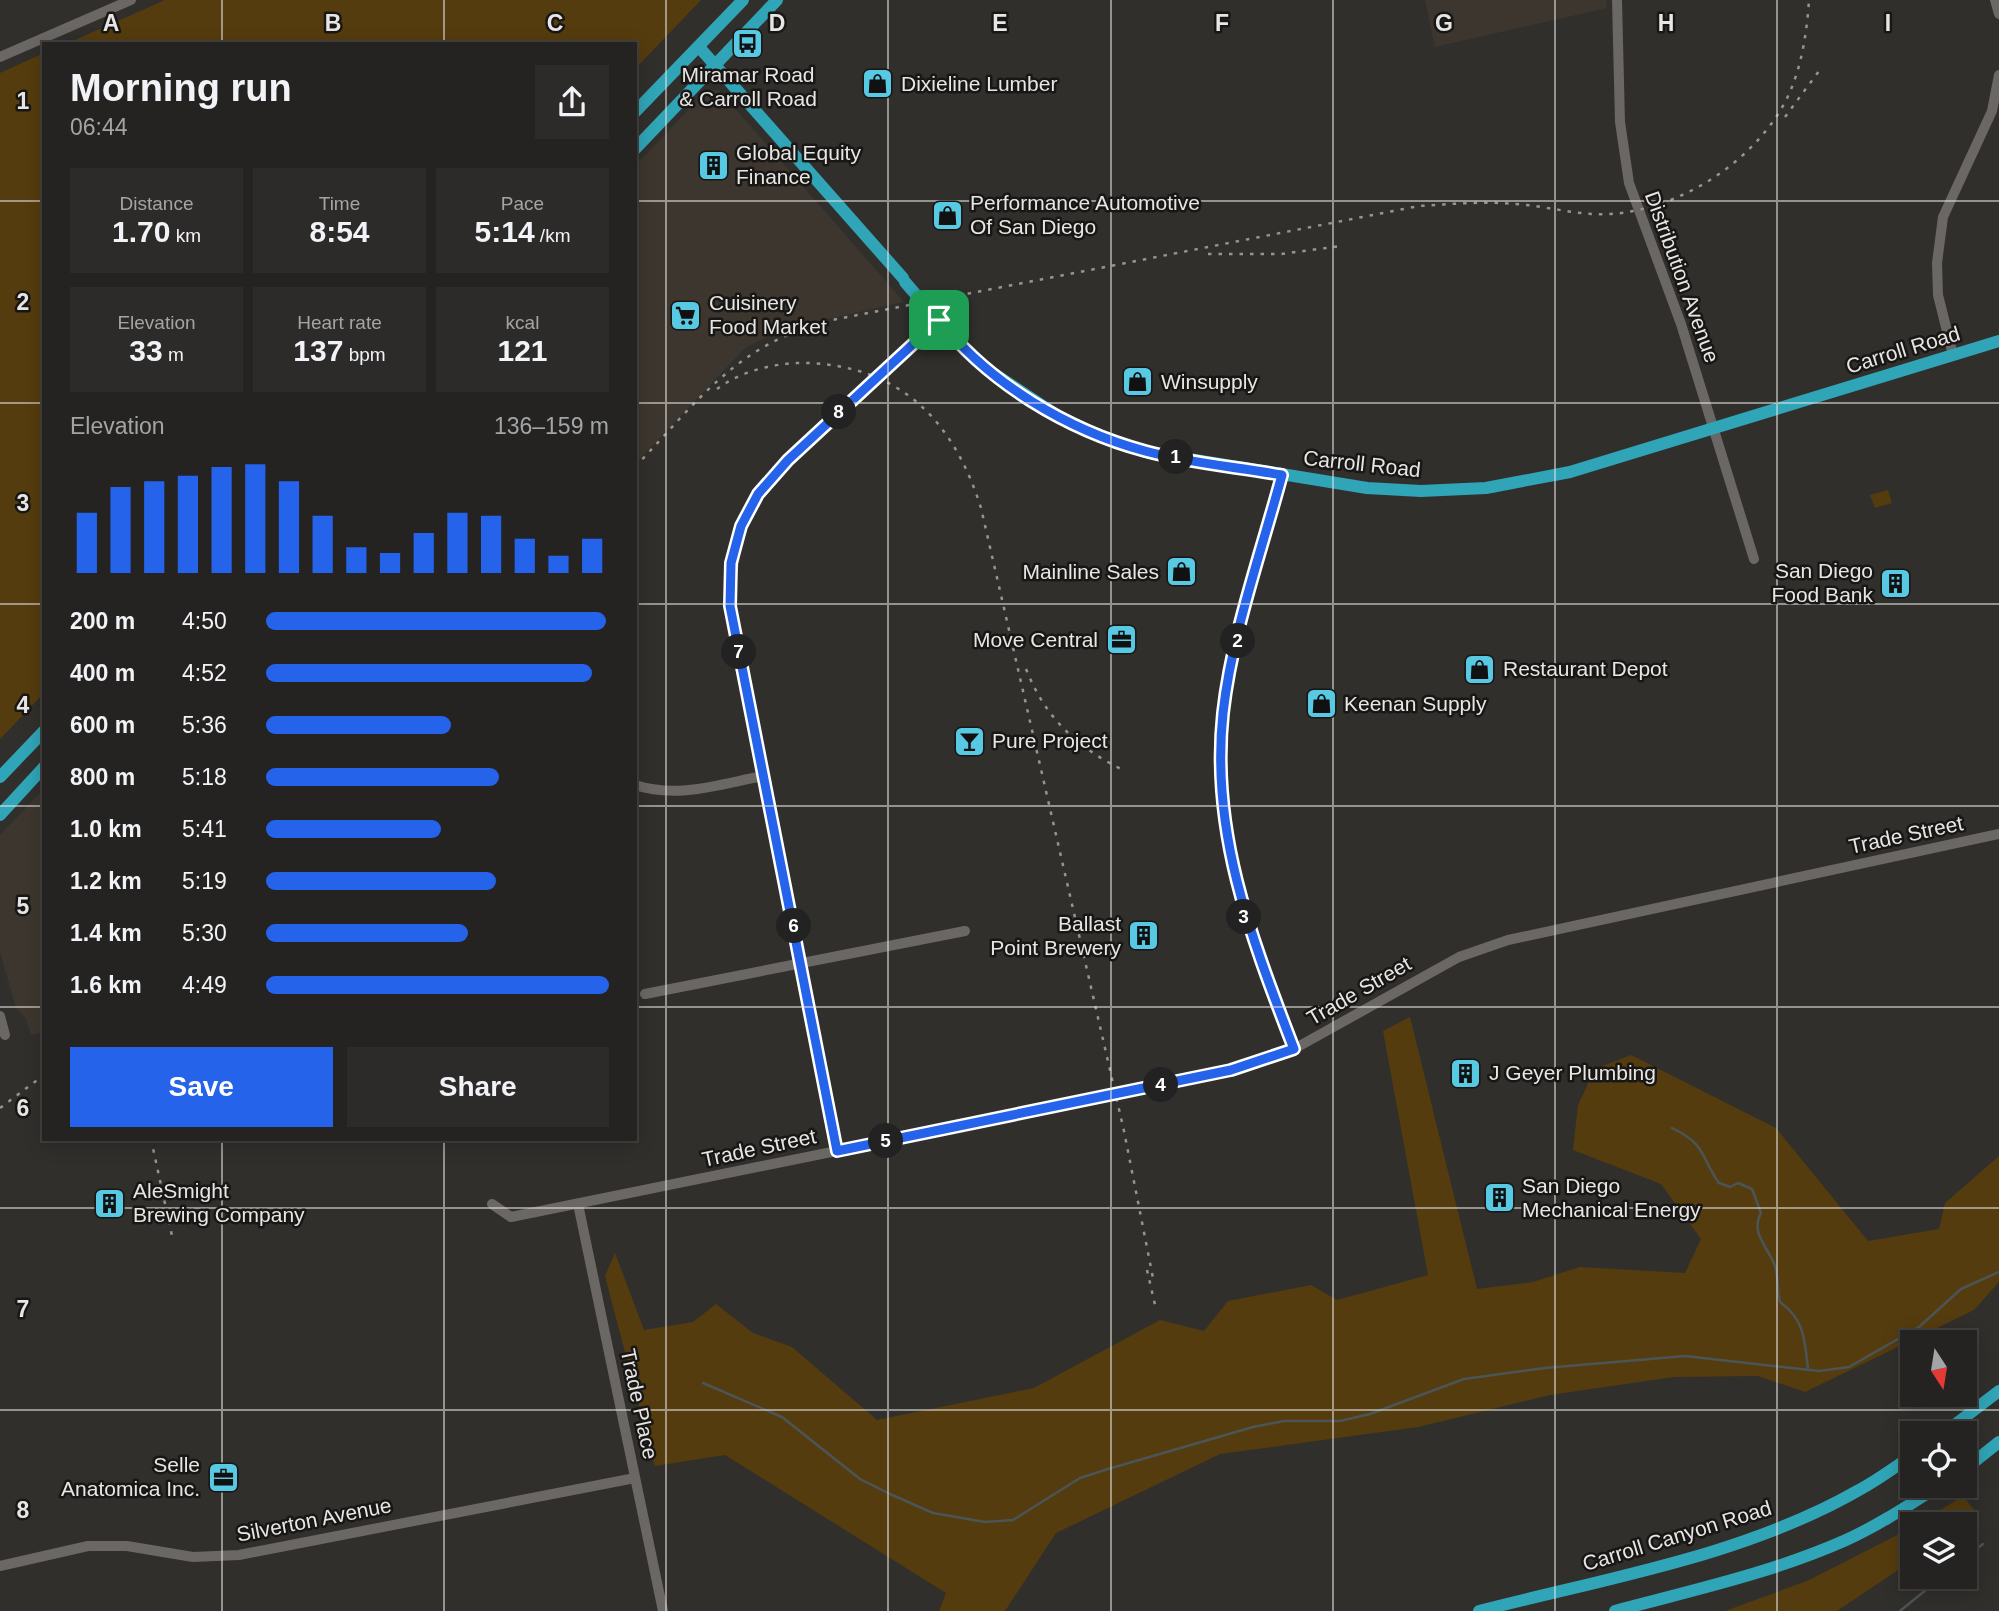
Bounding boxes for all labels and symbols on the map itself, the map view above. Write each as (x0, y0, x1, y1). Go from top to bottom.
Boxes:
text: A (103, 10, 119, 36)
text: B (325, 10, 341, 36)
text: C (547, 10, 563, 36)
text: D (769, 10, 785, 36)
text: E (992, 10, 1008, 36)
text: F (1215, 10, 1229, 36)
text: G (1435, 10, 1453, 36)
text: H (1658, 10, 1674, 36)
text: I (1885, 10, 1891, 36)
bus stop icon: Miramar Road & Carroll Road (731, 26, 765, 60)
place label: Miramar Road & Carroll Road (679, 63, 817, 110)
shop icon: Dixieline Lumber (861, 67, 895, 101)
place label: Dixieline Lumber (901, 72, 1057, 95)
text: 1 (17, 88, 30, 114)
place label: Global Equity Finance (736, 141, 861, 188)
building icon: Global Equity Finance (696, 148, 730, 182)
street label: Distribution Avenue (1641, 188, 1724, 366)
place label: Performance Automotive Of San Diego (970, 191, 1200, 238)
shop icon: Performance Automotive Of San Diego (930, 198, 964, 232)
text: 2 (17, 289, 29, 315)
pin (909, 290, 969, 350)
place label: Cuisinery Food Market (709, 291, 827, 338)
supermarket icon: Cuisinery Food Market (669, 298, 703, 332)
street label: Carroll Road (1843, 321, 1963, 378)
shop icon: Winsupply (1121, 365, 1155, 399)
place label: Winsupply (1161, 370, 1258, 393)
pin: 8 (822, 394, 856, 430)
pin: 1 (1158, 440, 1194, 475)
street label: Carroll Road (1302, 446, 1422, 481)
text: 3 (17, 490, 29, 516)
shop icon: Mainline Sales (1165, 555, 1199, 589)
place label: San Diego Food Bank (1771, 559, 1873, 606)
place label: Mainline Sales (1022, 560, 1159, 583)
building icon: San Diego Food Bank (1879, 566, 1913, 600)
office icon: Move Central (1104, 623, 1138, 657)
pin: 2 (1220, 624, 1256, 658)
place label: Move Central (973, 628, 1098, 651)
pin: 7 (722, 634, 756, 670)
shop icon: Restaurant Depot (1463, 652, 1497, 686)
place label: Restaurant Depot (1503, 657, 1668, 680)
shop icon: Keenan Supply (1304, 687, 1338, 721)
text: 4 (17, 692, 30, 718)
place label: Keenan Supply (1344, 692, 1487, 715)
bar icon: Pure Project (952, 724, 986, 758)
place label: Pure Project (992, 729, 1108, 752)
street label: Trade Street (1847, 811, 1965, 858)
text: 5 (17, 893, 30, 919)
pin: 3 (1226, 900, 1262, 934)
pin: 6 (776, 908, 812, 944)
place label: Ballast Point Brewery (990, 912, 1121, 959)
building icon: Ballast Point Brewery (1127, 919, 1161, 953)
street label: Trade Street (1303, 952, 1415, 1030)
building icon: J Geyer Plumbing (1449, 1056, 1483, 1090)
place label: J Geyer Plumbing (1489, 1061, 1656, 1084)
pin: 4 (1144, 1068, 1178, 1102)
text: 6 (17, 1095, 29, 1121)
street label: Trade Street (700, 1124, 818, 1171)
pin: 5 (868, 1124, 903, 1158)
place label: San Diego Mechanical Energy (1522, 1174, 1701, 1221)
place label: AleSmight Brewing Company (133, 1179, 305, 1226)
building icon: San Diego Mechanical Energy (1482, 1181, 1516, 1215)
building icon: AleSmight Brewing Company (93, 1186, 127, 1220)
text: 7 (17, 1296, 29, 1322)
north arrow (1900, 1330, 1978, 1407)
street label: Trade Place (617, 1347, 662, 1461)
place label: Selle Anatomica Inc. (61, 1453, 200, 1500)
office icon: Selle Anatomica Inc. (206, 1460, 240, 1494)
street label: Silverton Avenue (235, 1493, 393, 1546)
street label: Carroll Canyon Road (1580, 1496, 1774, 1575)
text: 8 (17, 1497, 30, 1523)

